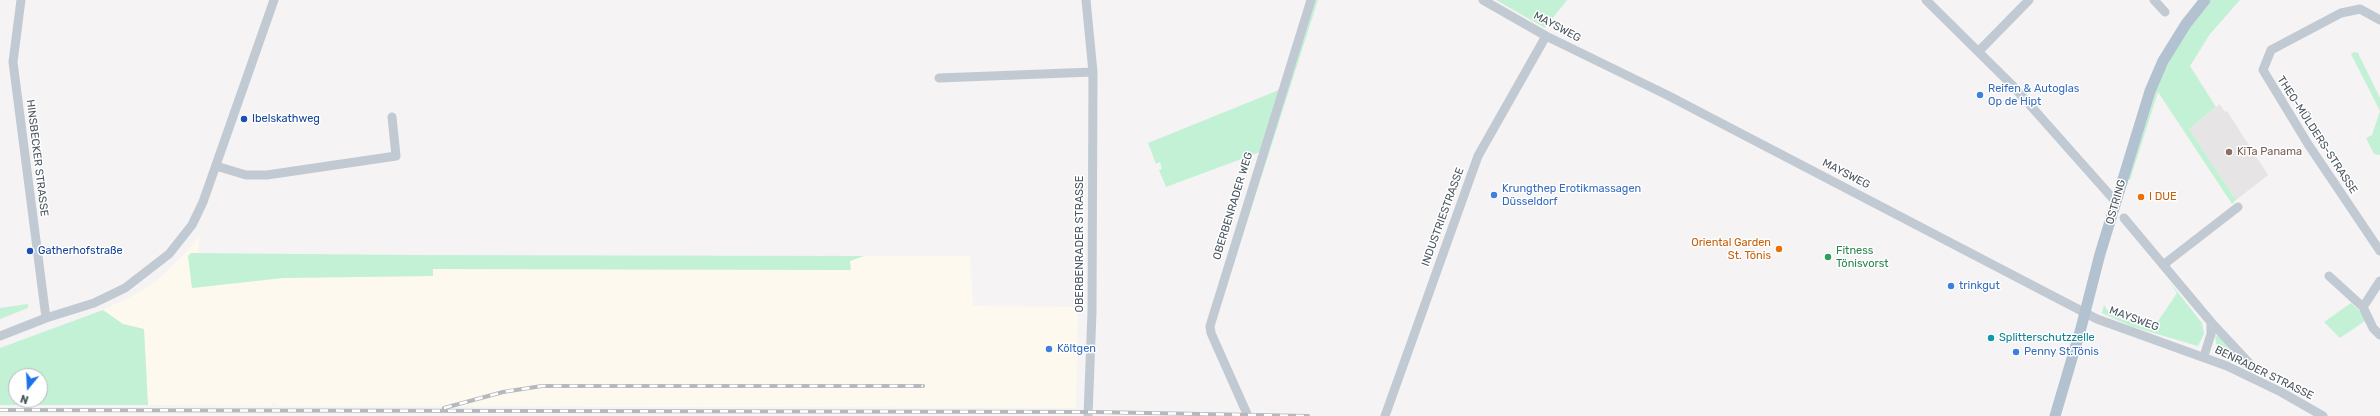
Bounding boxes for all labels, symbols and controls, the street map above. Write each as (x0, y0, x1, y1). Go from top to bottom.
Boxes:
street label: MAYSWEG (1531, 9, 1583, 45)
street label: THEO-MÜLDERS-STRASSE (2274, 74, 2360, 196)
place label: Reifen & Autoglas Op de Hipt (1988, 82, 2079, 108)
marker: Reifen & Autoglas Op de Hipt (1975, 90, 1985, 100)
street label: HINSBECKER STRASSE (23, 99, 51, 217)
place label: Ibelskathweg (252, 112, 320, 126)
marker: Ibelskathweg (239, 114, 249, 124)
place label: KiTa Panama (2237, 145, 2302, 159)
marker: KiTa Panama (2224, 147, 2234, 157)
street label: OBERBENRADER WEG (1210, 151, 1256, 261)
street label: MAYSWEG (1820, 156, 1872, 192)
street label: INDUSTRIESTRASSE (1419, 166, 1467, 268)
street label: OBERBENRADER STRASSE (1073, 176, 1087, 312)
street label: OSTRING (2103, 178, 2129, 226)
place label: Krungthep Erotikmassagen Düsseldorf (1502, 182, 1641, 208)
marker: Krungthep Erotikmassagen Düsseldorf (1489, 190, 1499, 200)
place label: I DUE (2149, 190, 2177, 204)
marker: I DUE (2136, 192, 2146, 202)
place label: Oriental Garden St. Tönis (1691, 236, 1771, 262)
place label: Gatherhofstraße (38, 244, 123, 258)
marker: Oriental Garden St. Tönis (1774, 244, 1784, 254)
place label: Fitness Tönisvorst (1836, 244, 1889, 270)
marker: Gatherhofstraße (25, 246, 35, 256)
marker: Fitness Tönisvorst (1823, 252, 1833, 262)
place label: trinkgut (1959, 279, 2000, 293)
marker: trinkgut (1946, 281, 1956, 291)
street label: MAYSWEG (2107, 304, 2161, 334)
place label: Splitterschutzzelle (1999, 331, 2095, 345)
marker: Splitterschutzzelle (1986, 333, 1996, 343)
place label: Költgen (1057, 342, 1096, 356)
street label: BENRADER STRASSE (2212, 343, 2316, 403)
marker: Költgen (1044, 344, 1054, 354)
place label: Penny St.Tönis (2024, 345, 2099, 359)
marker: Penny St.Tönis (2011, 347, 2021, 357)
north arrow (8, 368, 48, 408)
text: N (19, 392, 30, 406)

